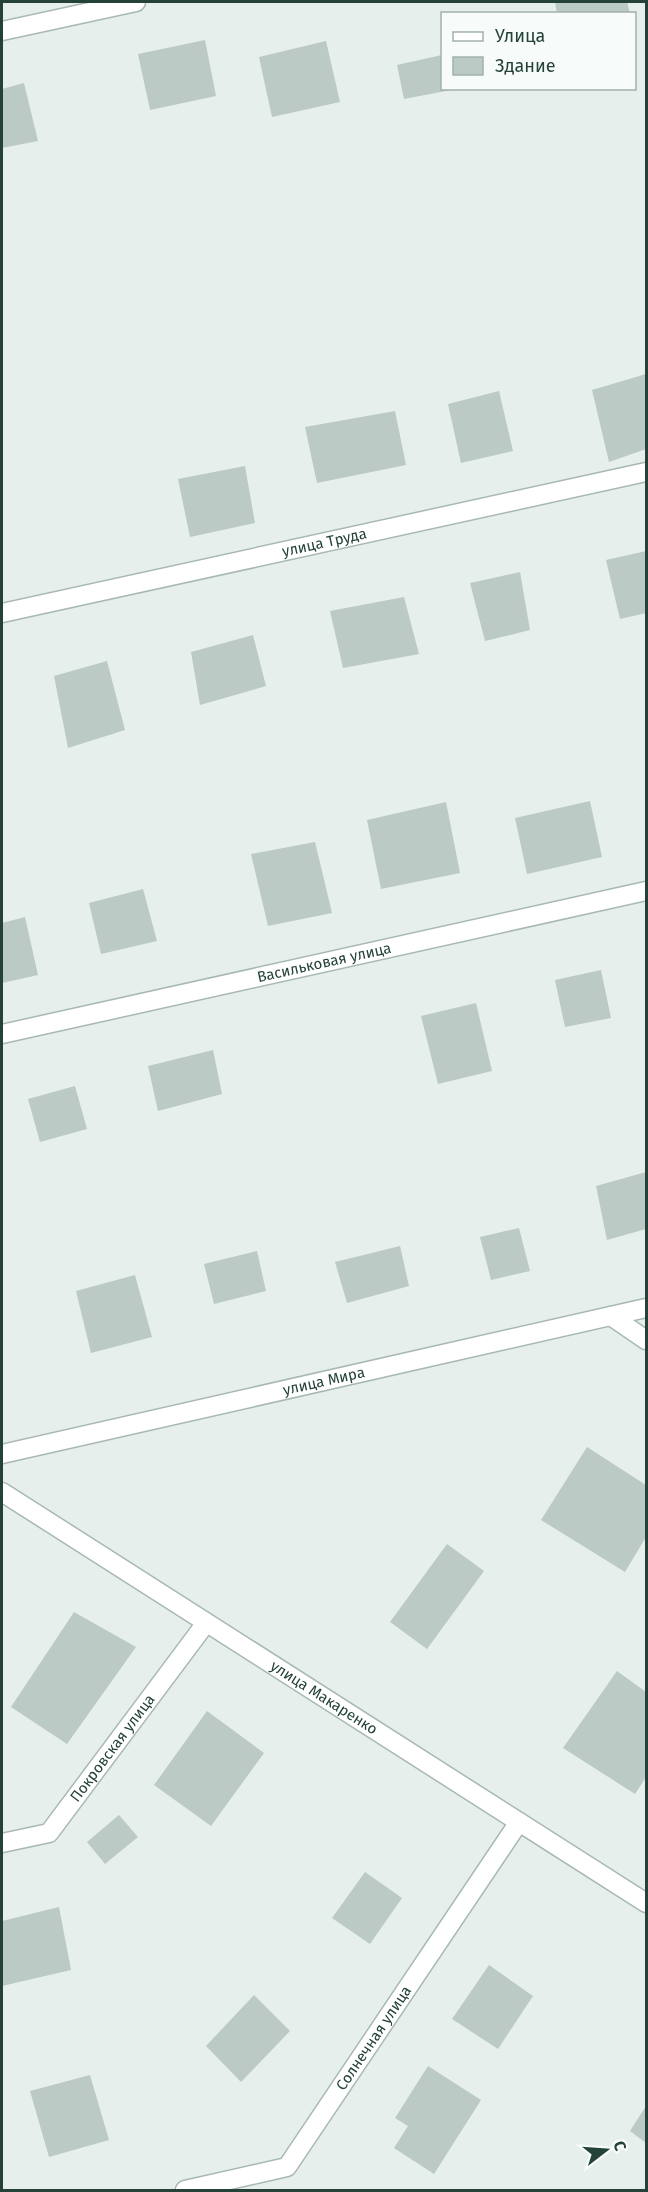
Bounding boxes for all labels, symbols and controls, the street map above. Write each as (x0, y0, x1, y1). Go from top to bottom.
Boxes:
legend (441, 12, 636, 90)
text: Улица (495, 25, 545, 47)
text: Здание (495, 55, 556, 77)
street label: улица Труда (280, 524, 368, 560)
street label: Васильковая улица (255, 939, 393, 986)
street label: улица Мира (281, 1363, 367, 1399)
street label: улица Макаренко (267, 1657, 381, 1738)
street label: Покровская улица (66, 1691, 159, 1806)
street label: Солнечная улица (332, 1982, 415, 2094)
north arrow (576, 2120, 636, 2180)
text: С (609, 2139, 631, 2154)

